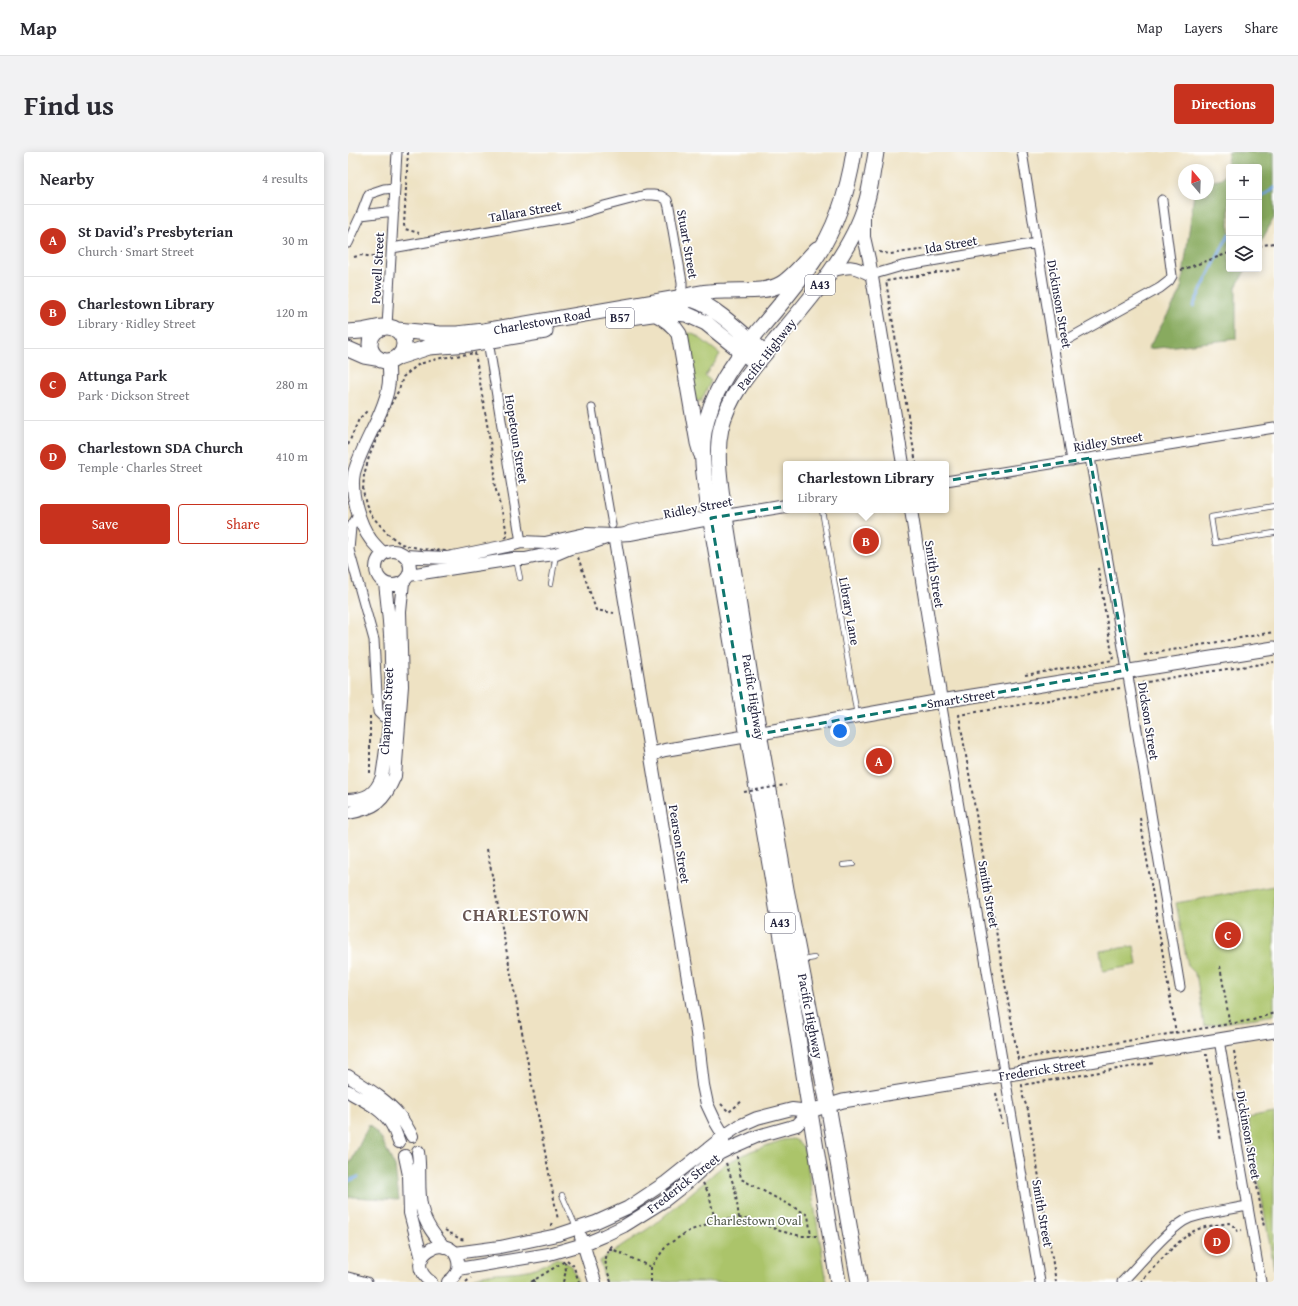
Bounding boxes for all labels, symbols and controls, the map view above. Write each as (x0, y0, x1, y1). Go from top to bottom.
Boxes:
text: Map (20, 14, 57, 42)
text: Map (1137, 18, 1163, 38)
text: Layers (1185, 18, 1223, 38)
text: Share (1245, 18, 1278, 38)
text: Find us (24, 84, 114, 125)
button: Directions (1174, 84, 1274, 124)
north arrow (1178, 164, 1214, 200)
map controls (1226, 164, 1262, 272)
button: + (1226, 164, 1262, 200)
text: Nearby (40, 166, 94, 191)
text: 4 results (262, 169, 308, 188)
street label: Tallara Street (487, 196, 563, 227)
button: − (1226, 200, 1262, 236)
street label: Stuart Street (672, 208, 703, 281)
text: St David’s Presbyterian (78, 221, 233, 242)
street label: Ida Street (923, 230, 979, 258)
text: A (49, 231, 57, 250)
text: 30 m (282, 231, 308, 250)
street label: Powell Street (366, 231, 389, 304)
button: layers (1226, 236, 1262, 272)
text: Church · Smart Street (78, 242, 194, 261)
street label: Dickinson Street (1042, 258, 1077, 350)
road number: A43 (805, 275, 835, 295)
text: Charlestown Library (78, 293, 214, 314)
text: B (49, 303, 57, 322)
text: 120 m (276, 303, 308, 322)
street label: Charlestown Road (492, 304, 592, 339)
road number: B57 (606, 308, 634, 328)
text: Library · Ridley Street (78, 314, 196, 333)
street label: Pacific Highway (732, 314, 801, 394)
text: Attunga Park (78, 365, 167, 386)
text: C (49, 375, 57, 394)
text: 280 m (276, 375, 308, 394)
text: Park · Dickson Street (78, 386, 190, 405)
street label: Hopetoun Street (500, 393, 533, 485)
street label: Ridley Street (1072, 427, 1145, 456)
text: Charlestown SDA Church (78, 437, 243, 458)
text: D (49, 447, 57, 466)
text: 410 m (276, 447, 308, 466)
text: Temple · Charles Street (78, 458, 203, 477)
popup (783, 461, 949, 513)
text: Charlestown Library (798, 467, 934, 488)
text: Library (798, 488, 838, 507)
street label: Ridley Street (662, 491, 735, 523)
button: Save (40, 504, 170, 544)
button: Share (178, 504, 308, 544)
pin: B (853, 526, 879, 556)
street label: Smith Street (920, 539, 949, 610)
street label: Library Lane (834, 576, 865, 647)
street label: Pacific Highway (737, 653, 770, 742)
street label: Chapman Street (375, 667, 398, 755)
street label: Dickson Street (1133, 681, 1164, 762)
street label: Smart Street (926, 684, 997, 713)
your location (830, 721, 850, 741)
pin: A (866, 746, 892, 776)
street label: Pearson Street (664, 803, 695, 885)
street label: Smith Street (973, 859, 1004, 930)
district label: CHARLESTOWN (462, 902, 590, 927)
road number: A43 (765, 913, 795, 933)
pin: C (1215, 920, 1241, 950)
street label: Pacific Highway (793, 972, 828, 1061)
street label: Frederick Street (997, 1053, 1087, 1086)
street label: Dickinson Street (1231, 1089, 1266, 1181)
street label: Frederick Street (643, 1149, 724, 1218)
street label: Smith Street (1027, 1178, 1058, 1249)
park label: Charlestown Oval (706, 1211, 802, 1230)
pin: D (1204, 1226, 1230, 1256)

